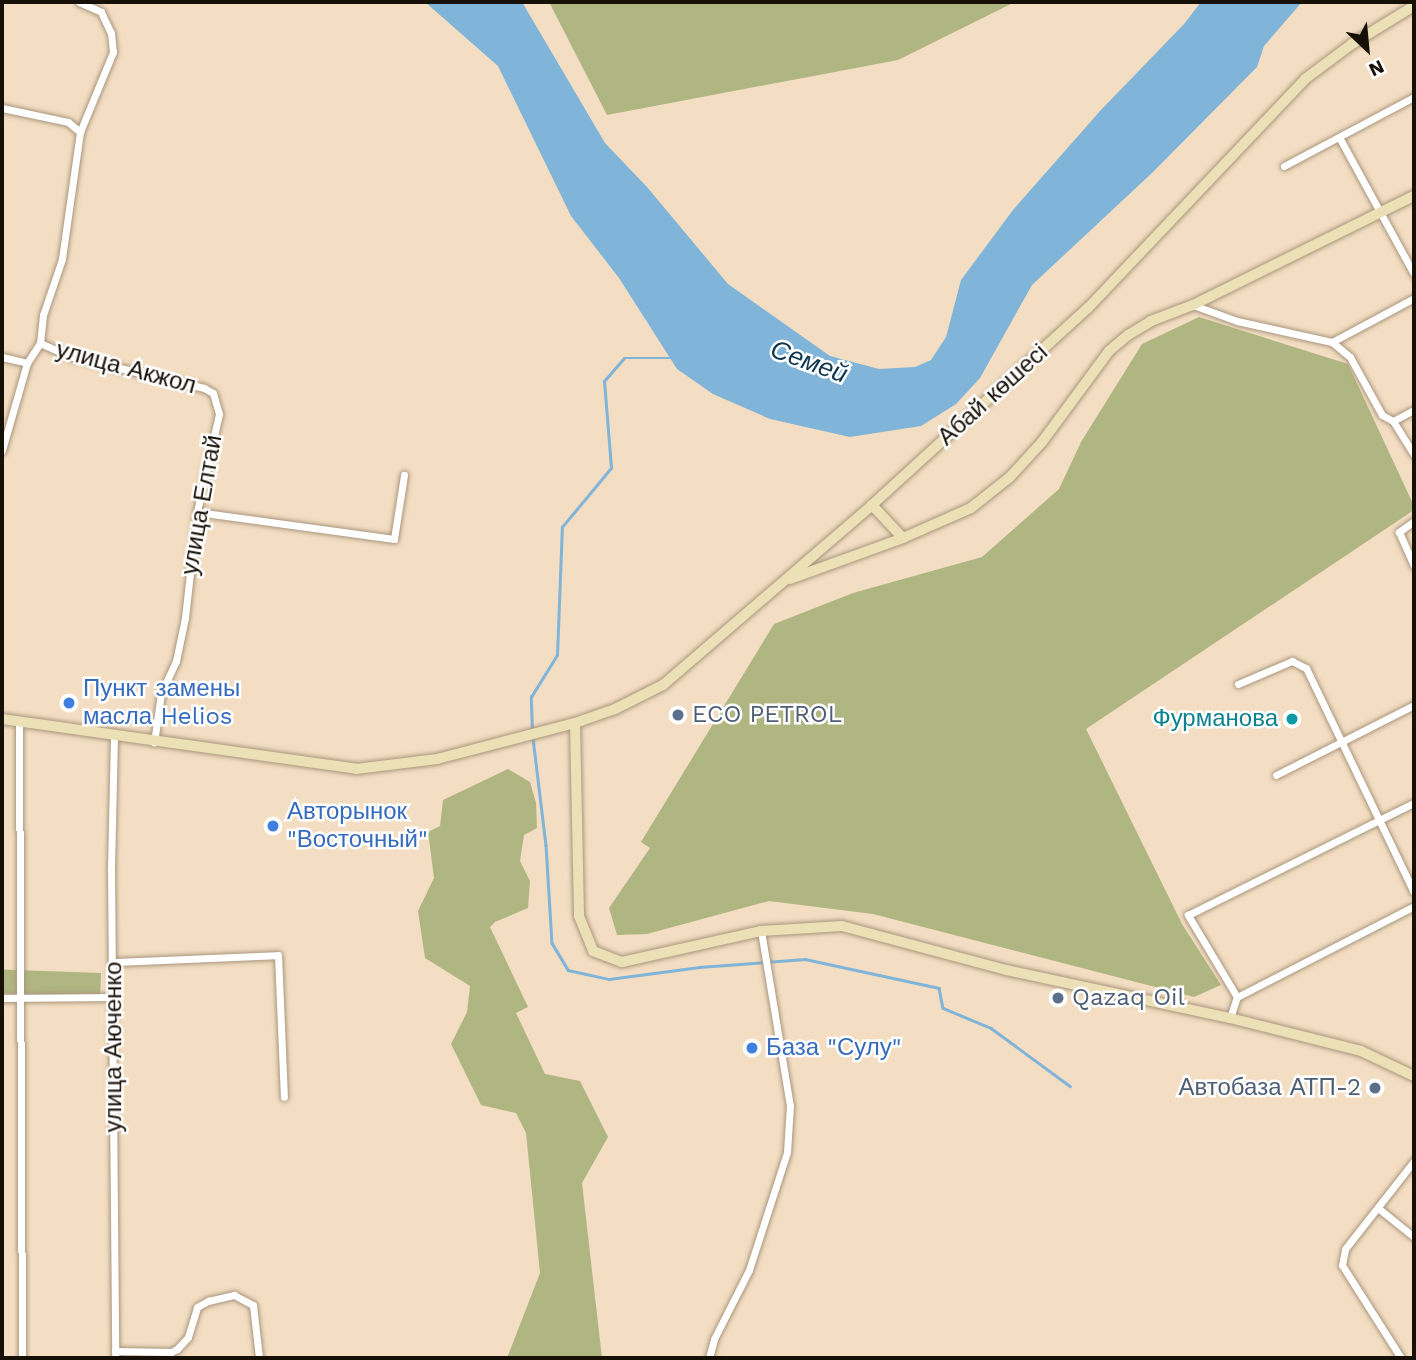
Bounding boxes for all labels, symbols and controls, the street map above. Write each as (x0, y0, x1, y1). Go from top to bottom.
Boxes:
north arrow (1332, 14, 1402, 84)
text: N (1365, 55, 1388, 82)
water label: Семей (766, 334, 852, 390)
street label: улица Акжол (53, 336, 199, 400)
street label: Абай көшесі (932, 338, 1054, 452)
street label: улица Елтай (176, 433, 228, 577)
place label: Пункт замены масла Helios (83, 675, 240, 731)
marker: Пункт замены масла Helios (61, 695, 77, 711)
place label: ECO PETROL (692, 701, 842, 729)
place label: Фурманова (1152, 705, 1278, 733)
marker: ECO PETROL (670, 707, 686, 723)
marker: Фурманова (1284, 711, 1300, 727)
place label: Авторынок "Восточный" (287, 798, 428, 854)
marker: Авторынок "Восточный" (265, 818, 281, 834)
street label: улица Аюченко (100, 962, 128, 1132)
place label: Qazaq Oil (1072, 984, 1185, 1012)
marker: Qazaq Oil (1050, 990, 1066, 1006)
place label: База "Сулу" (766, 1034, 902, 1062)
marker: База "Сулу" (744, 1040, 760, 1056)
place label: Автобаза АТП-2 (1179, 1074, 1361, 1102)
marker: Автобаза АТП-2 (1367, 1080, 1383, 1096)

